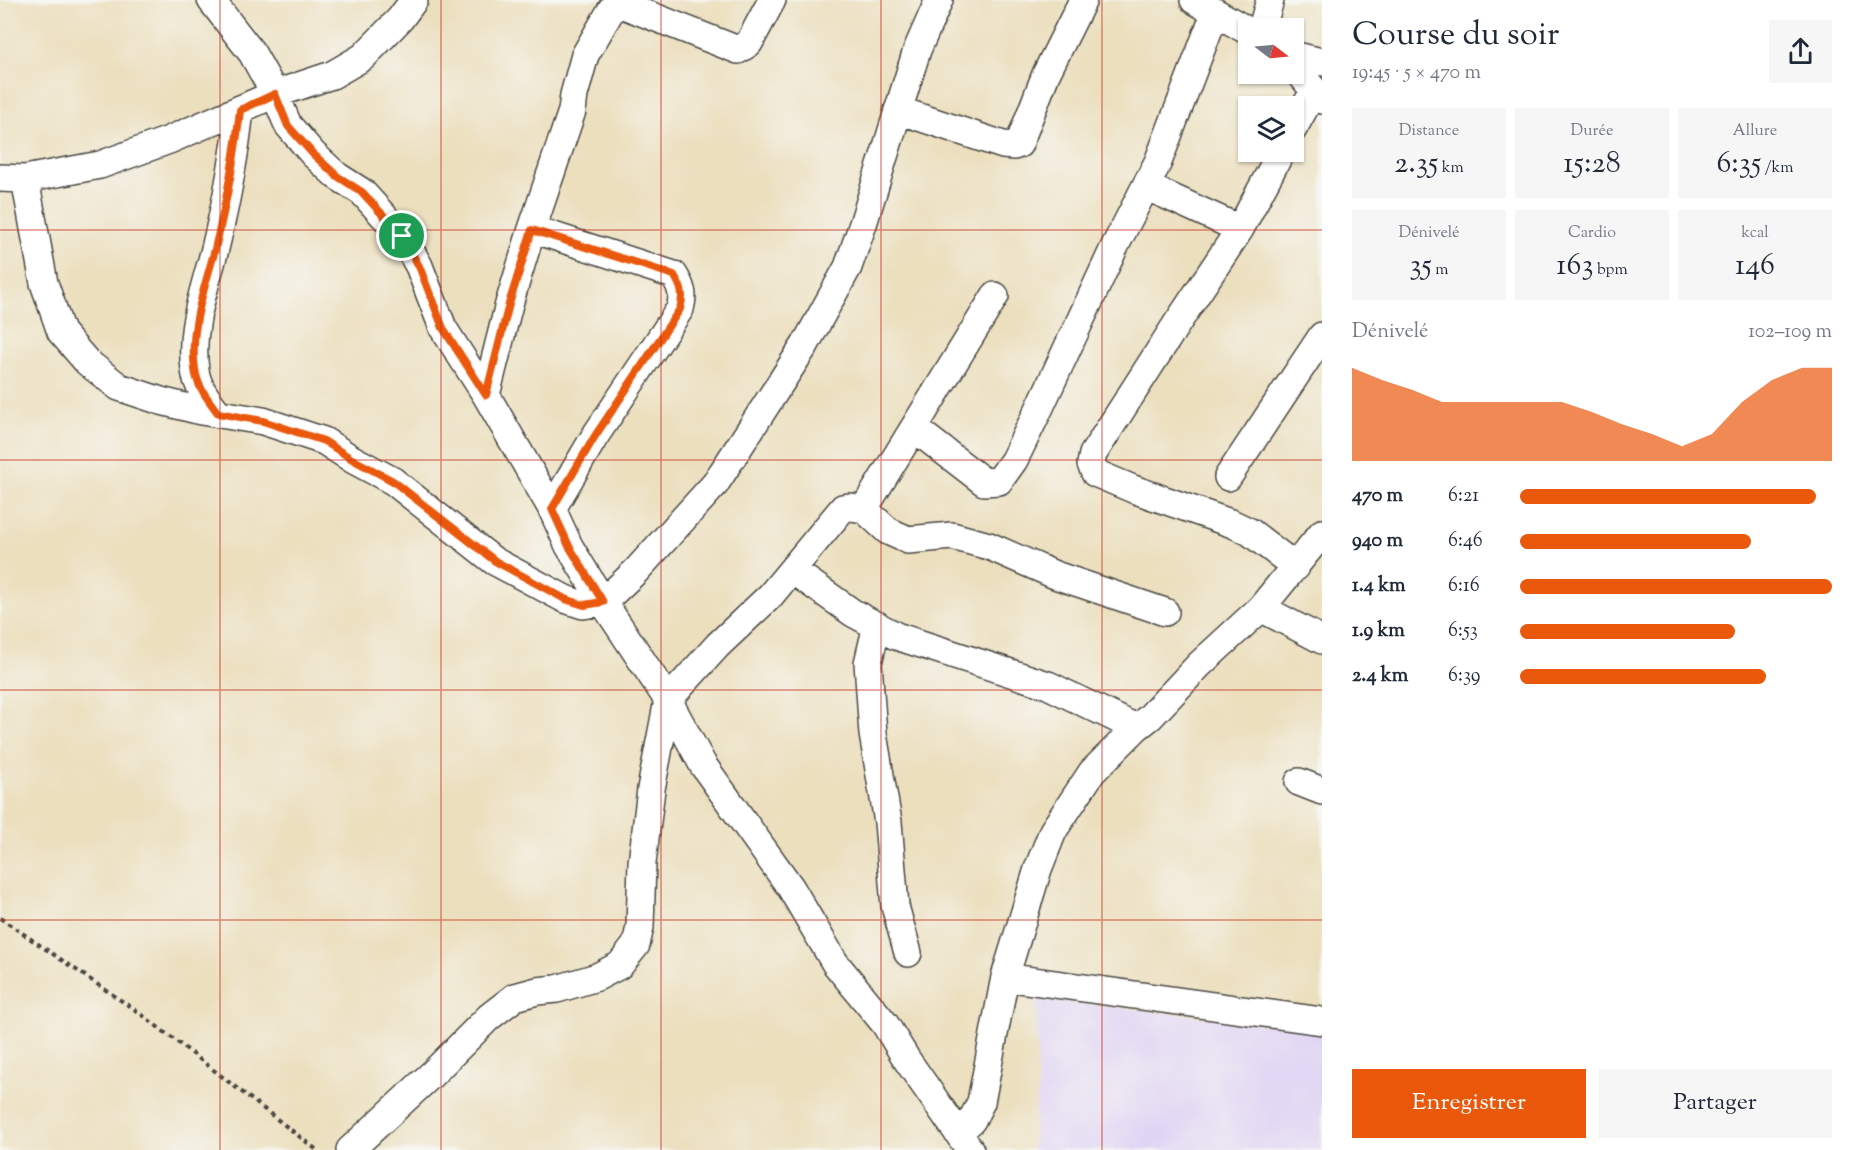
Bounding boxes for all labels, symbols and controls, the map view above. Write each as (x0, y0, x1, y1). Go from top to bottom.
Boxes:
text: Course du soir (1352, 12, 1559, 60)
north arrow (1238, 18, 1304, 84)
map controls (1238, 18, 1304, 162)
button: share (1769, 20, 1832, 83)
text: 19:45 · 5 × 470 m (1352, 59, 1481, 88)
button: layers (1238, 96, 1304, 162)
text: Distance (1399, 120, 1459, 143)
text: Durée (1571, 120, 1613, 143)
text: Allure (1733, 120, 1777, 143)
text: 2.35 (1394, 143, 1438, 186)
text: 15:28 (1563, 143, 1621, 186)
text: 6:35 (1716, 143, 1761, 186)
text: km (1438, 157, 1464, 180)
text: /km (1761, 157, 1794, 180)
pin (376, 210, 427, 261)
icon: arrive (385, 219, 418, 252)
text: Dénivelé (1398, 222, 1460, 245)
text: Cardio (1568, 222, 1616, 245)
text: kcal (1741, 222, 1769, 245)
text: 35 (1409, 245, 1432, 288)
text: 163 (1556, 245, 1594, 288)
text: 146 (1735, 245, 1775, 288)
text: m (1432, 259, 1449, 282)
text: bpm (1594, 259, 1628, 282)
text: Dénivelé (1352, 318, 1428, 347)
text: 102–109 m (1748, 318, 1832, 347)
text: 470 m (1352, 482, 1403, 511)
text: 6:21 (1448, 482, 1479, 511)
text: 940 m (1352, 527, 1403, 556)
text: 6:46 (1448, 527, 1483, 556)
text: 1.4 km (1352, 572, 1406, 601)
text: 6:16 (1448, 572, 1480, 601)
text: 1.9 km (1352, 617, 1405, 646)
text: 6:53 (1448, 617, 1478, 646)
text: 2.4 km (1352, 662, 1408, 691)
text: 6:39 (1448, 662, 1481, 691)
button: Enregistrer (1352, 1069, 1586, 1138)
button: Partager (1598, 1069, 1832, 1138)

